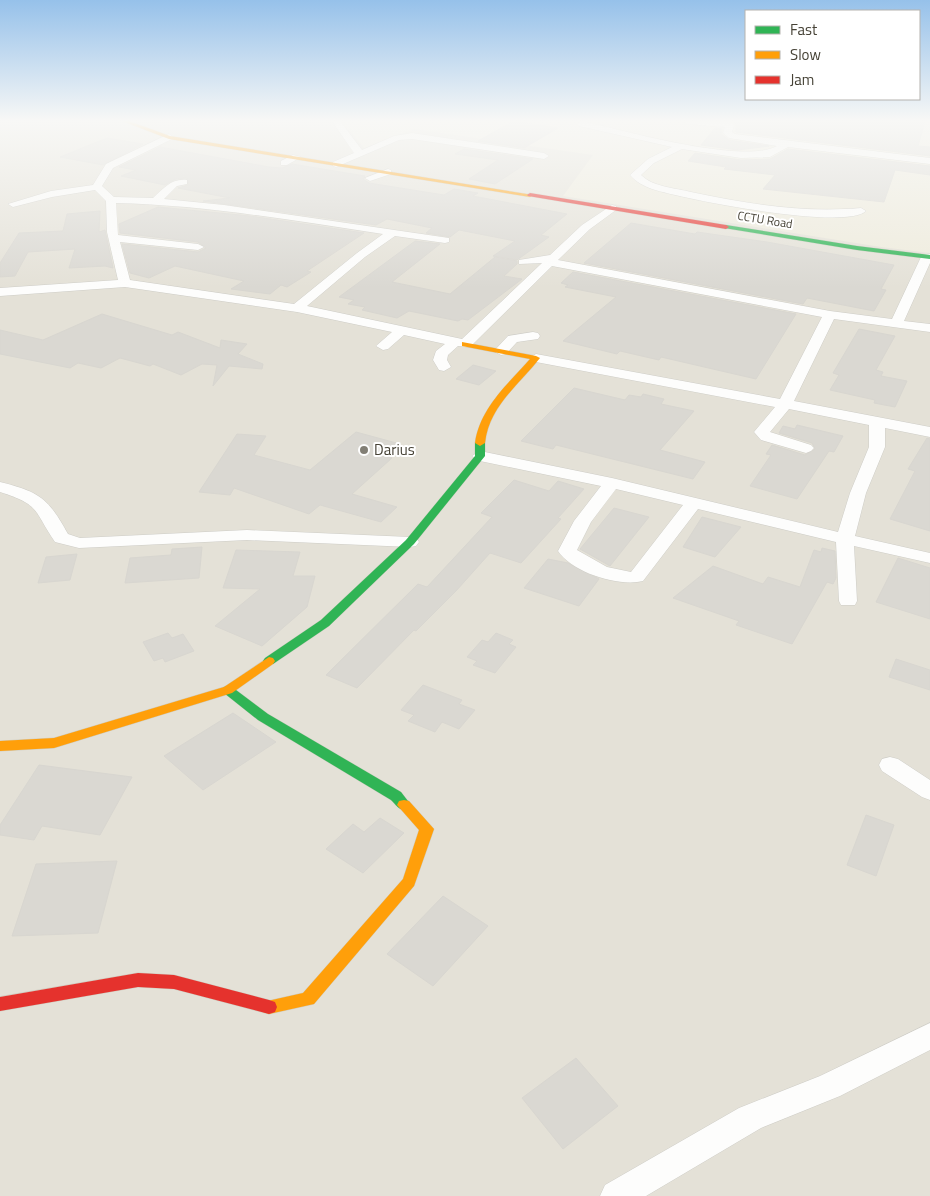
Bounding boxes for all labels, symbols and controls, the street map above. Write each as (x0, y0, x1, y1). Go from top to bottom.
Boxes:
legend (745, 10, 920, 100)
text: Fast (790, 18, 818, 41)
text: Slow (790, 43, 821, 66)
text: Jam (790, 68, 814, 91)
street label: CCTU Road (736, 206, 794, 233)
place label: Darius (374, 438, 415, 461)
marker: Darius (358, 444, 370, 456)

